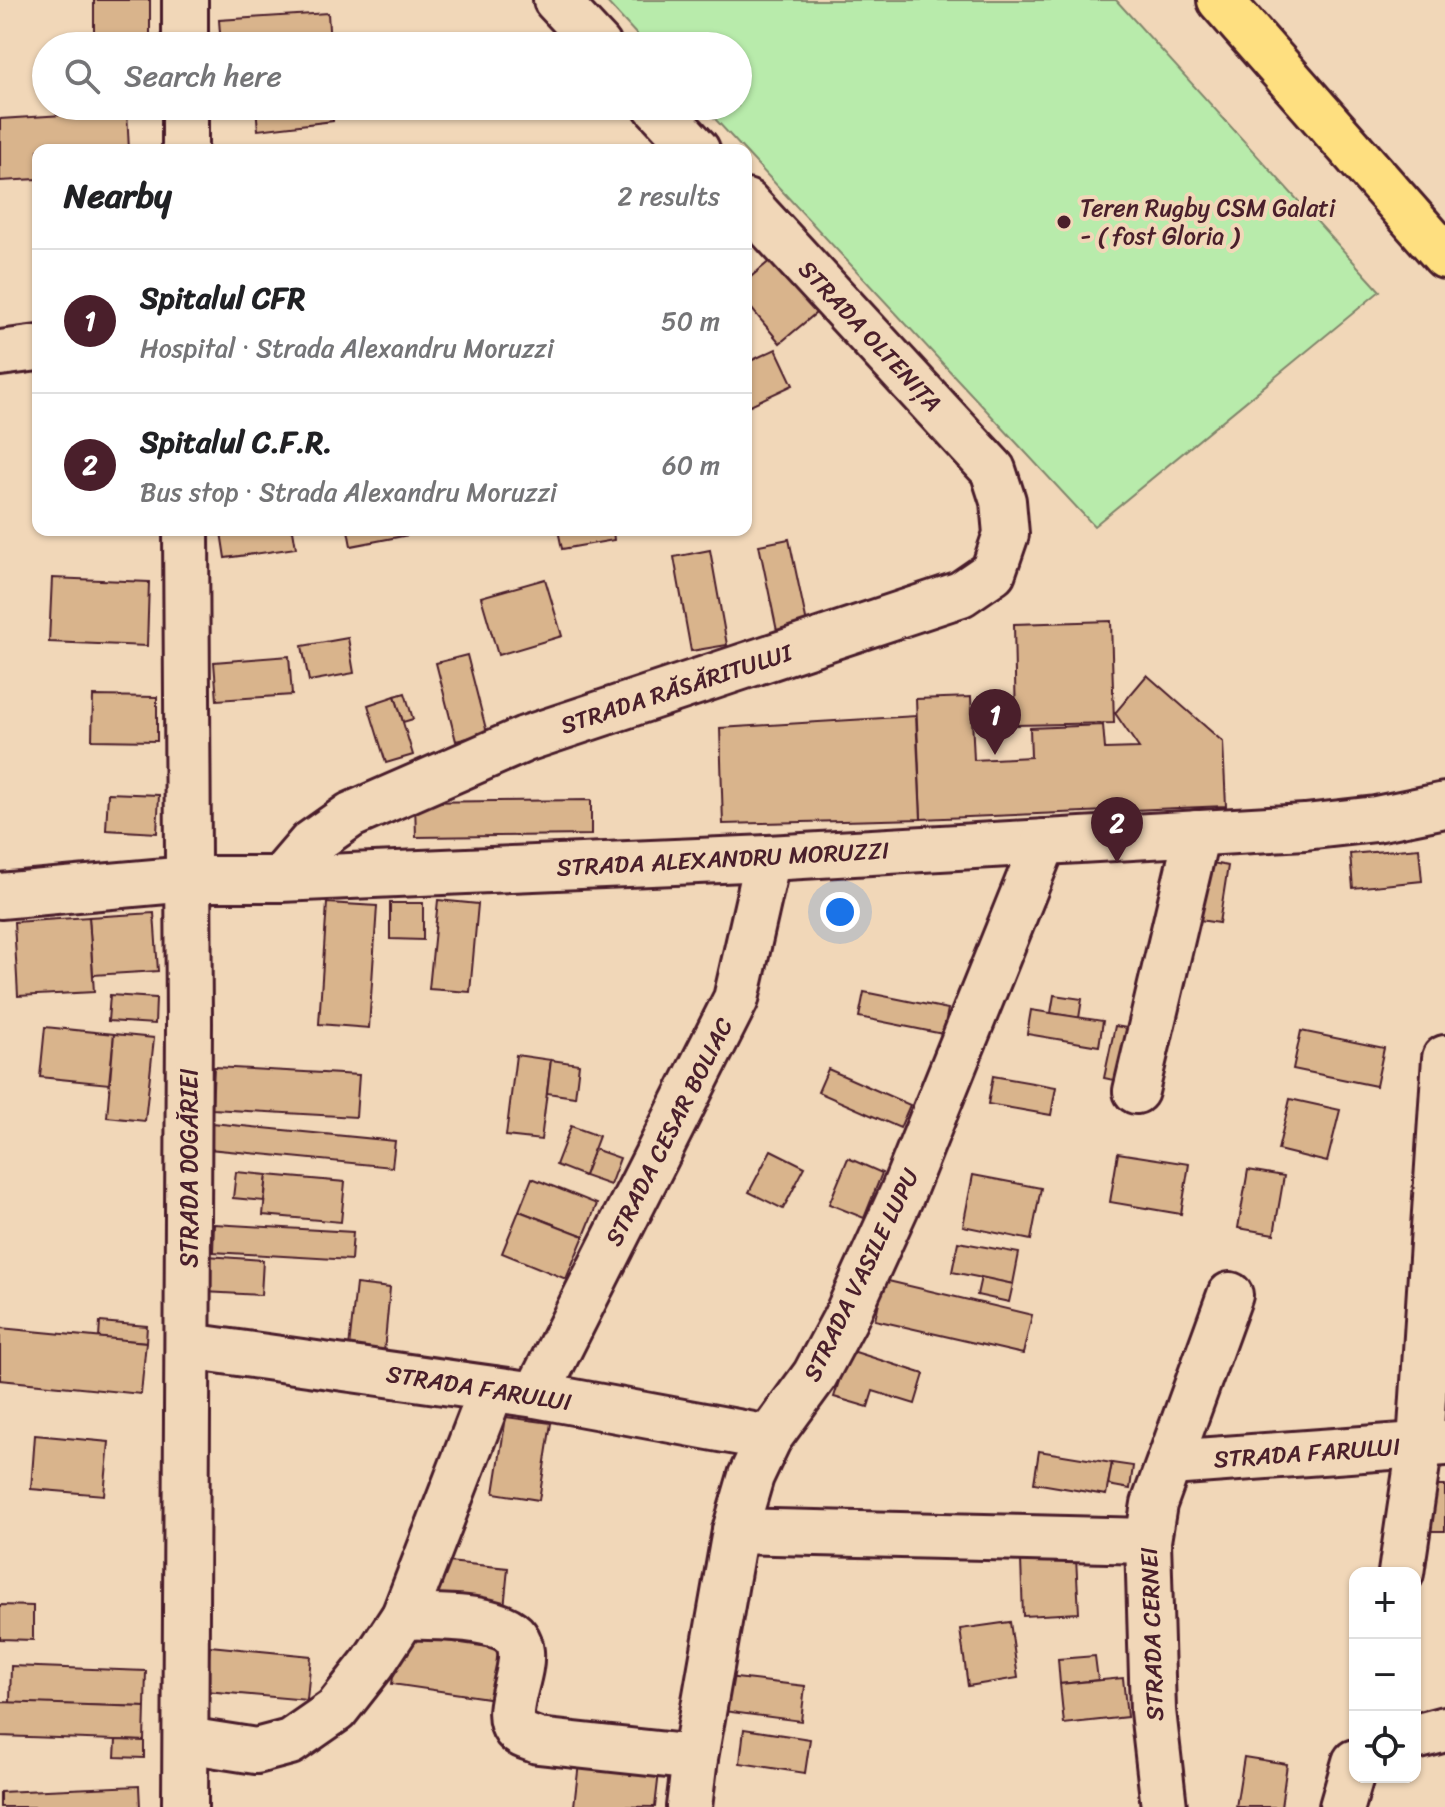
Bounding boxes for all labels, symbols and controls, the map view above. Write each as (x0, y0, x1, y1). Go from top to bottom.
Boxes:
search box (32, 32, 752, 120)
text: Search here (124, 49, 282, 103)
icon: search (60, 54, 104, 98)
text: Nearby (64, 166, 172, 226)
text: 2 results (618, 173, 720, 219)
place label: Teren Rugby CSM Galati - ( fost Gloria ) (1080, 187, 1336, 257)
marker: Teren Rugby CSM Galati - ( fost Gloria ) (1055, 213, 1073, 231)
street label: STRADA OLTENIȚA (788, 250, 952, 422)
text: Spitalul CFR (140, 271, 305, 325)
text: 1 (84, 298, 96, 344)
text: 50 m (661, 298, 720, 344)
text: Hospital · Strada Alexandru Moruzzi (140, 325, 554, 371)
text: Spitalul C.F.R. (140, 415, 332, 469)
text: 2 (82, 442, 98, 488)
text: 60 m (662, 442, 720, 488)
text: Bus stop · Strada Alexandru Moruzzi (140, 469, 557, 515)
street label: STRADA RĂSĂRITULUI (555, 631, 799, 746)
pin: 1 (969, 689, 1021, 755)
pin: 2 (1091, 797, 1143, 863)
street label: STRADA ALEXANDRU MORUZZI (556, 829, 890, 889)
your location (820, 892, 860, 932)
street label: STRADA CESAR BOLIAC (593, 1010, 745, 1254)
street label: STRADA DOGĂRIEI (168, 1068, 210, 1268)
street label: STRADA VASILE LUPU (791, 1160, 931, 1389)
street label: STRADA FARULUI (383, 1353, 575, 1423)
street label: STRADA FARULUI (1212, 1426, 1402, 1480)
street label: STRADA CERNEI (1128, 1546, 1176, 1722)
map controls (1349, 1567, 1421, 1783)
button: + (1349, 1567, 1421, 1639)
button: − (1349, 1639, 1421, 1711)
button: locate (1349, 1711, 1421, 1783)

